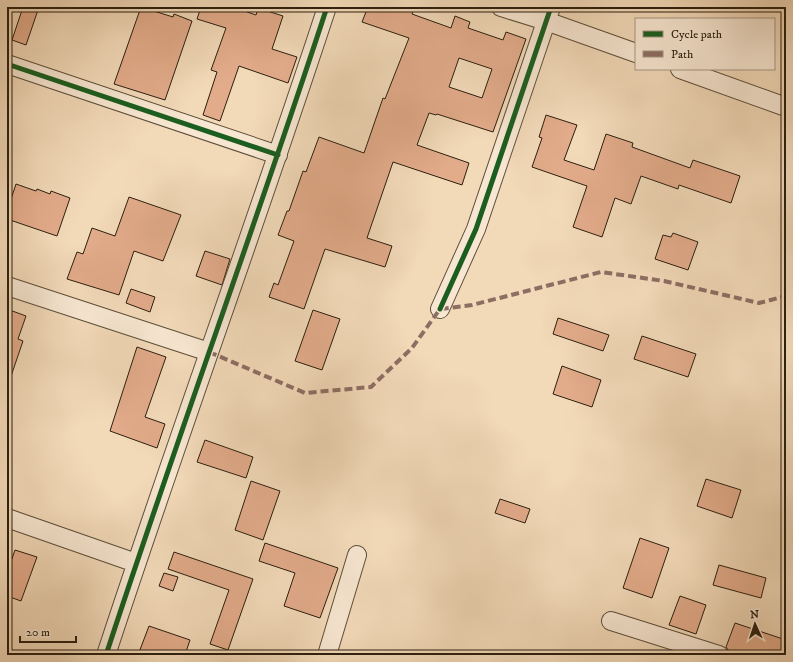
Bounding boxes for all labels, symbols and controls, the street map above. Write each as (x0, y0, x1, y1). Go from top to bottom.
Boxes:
legend (635, 18, 775, 70)
text: Cycle path (671, 27, 723, 42)
text: Path (671, 47, 694, 62)
north arrow (735, 604, 775, 644)
text: N (750, 608, 759, 622)
scale bar (20, 618, 76, 644)
text: 20 m (26, 625, 50, 640)

